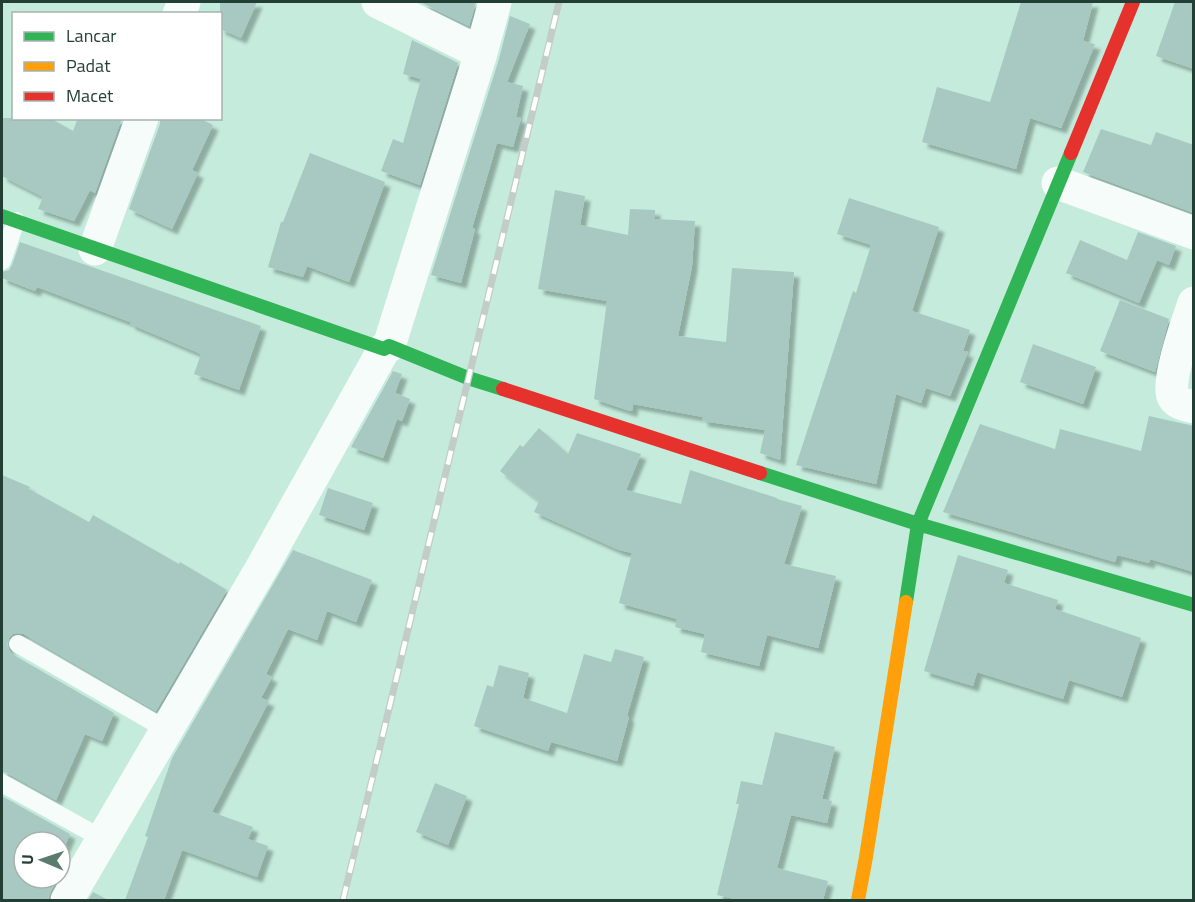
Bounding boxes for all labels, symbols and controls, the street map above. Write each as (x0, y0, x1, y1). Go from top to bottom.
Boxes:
legend (12, 12, 222, 120)
text: Lancar (66, 22, 116, 49)
text: Padat (66, 52, 111, 79)
text: Macet (66, 82, 114, 109)
north arrow (12, 830, 72, 890)
text: U (15, 854, 39, 865)

